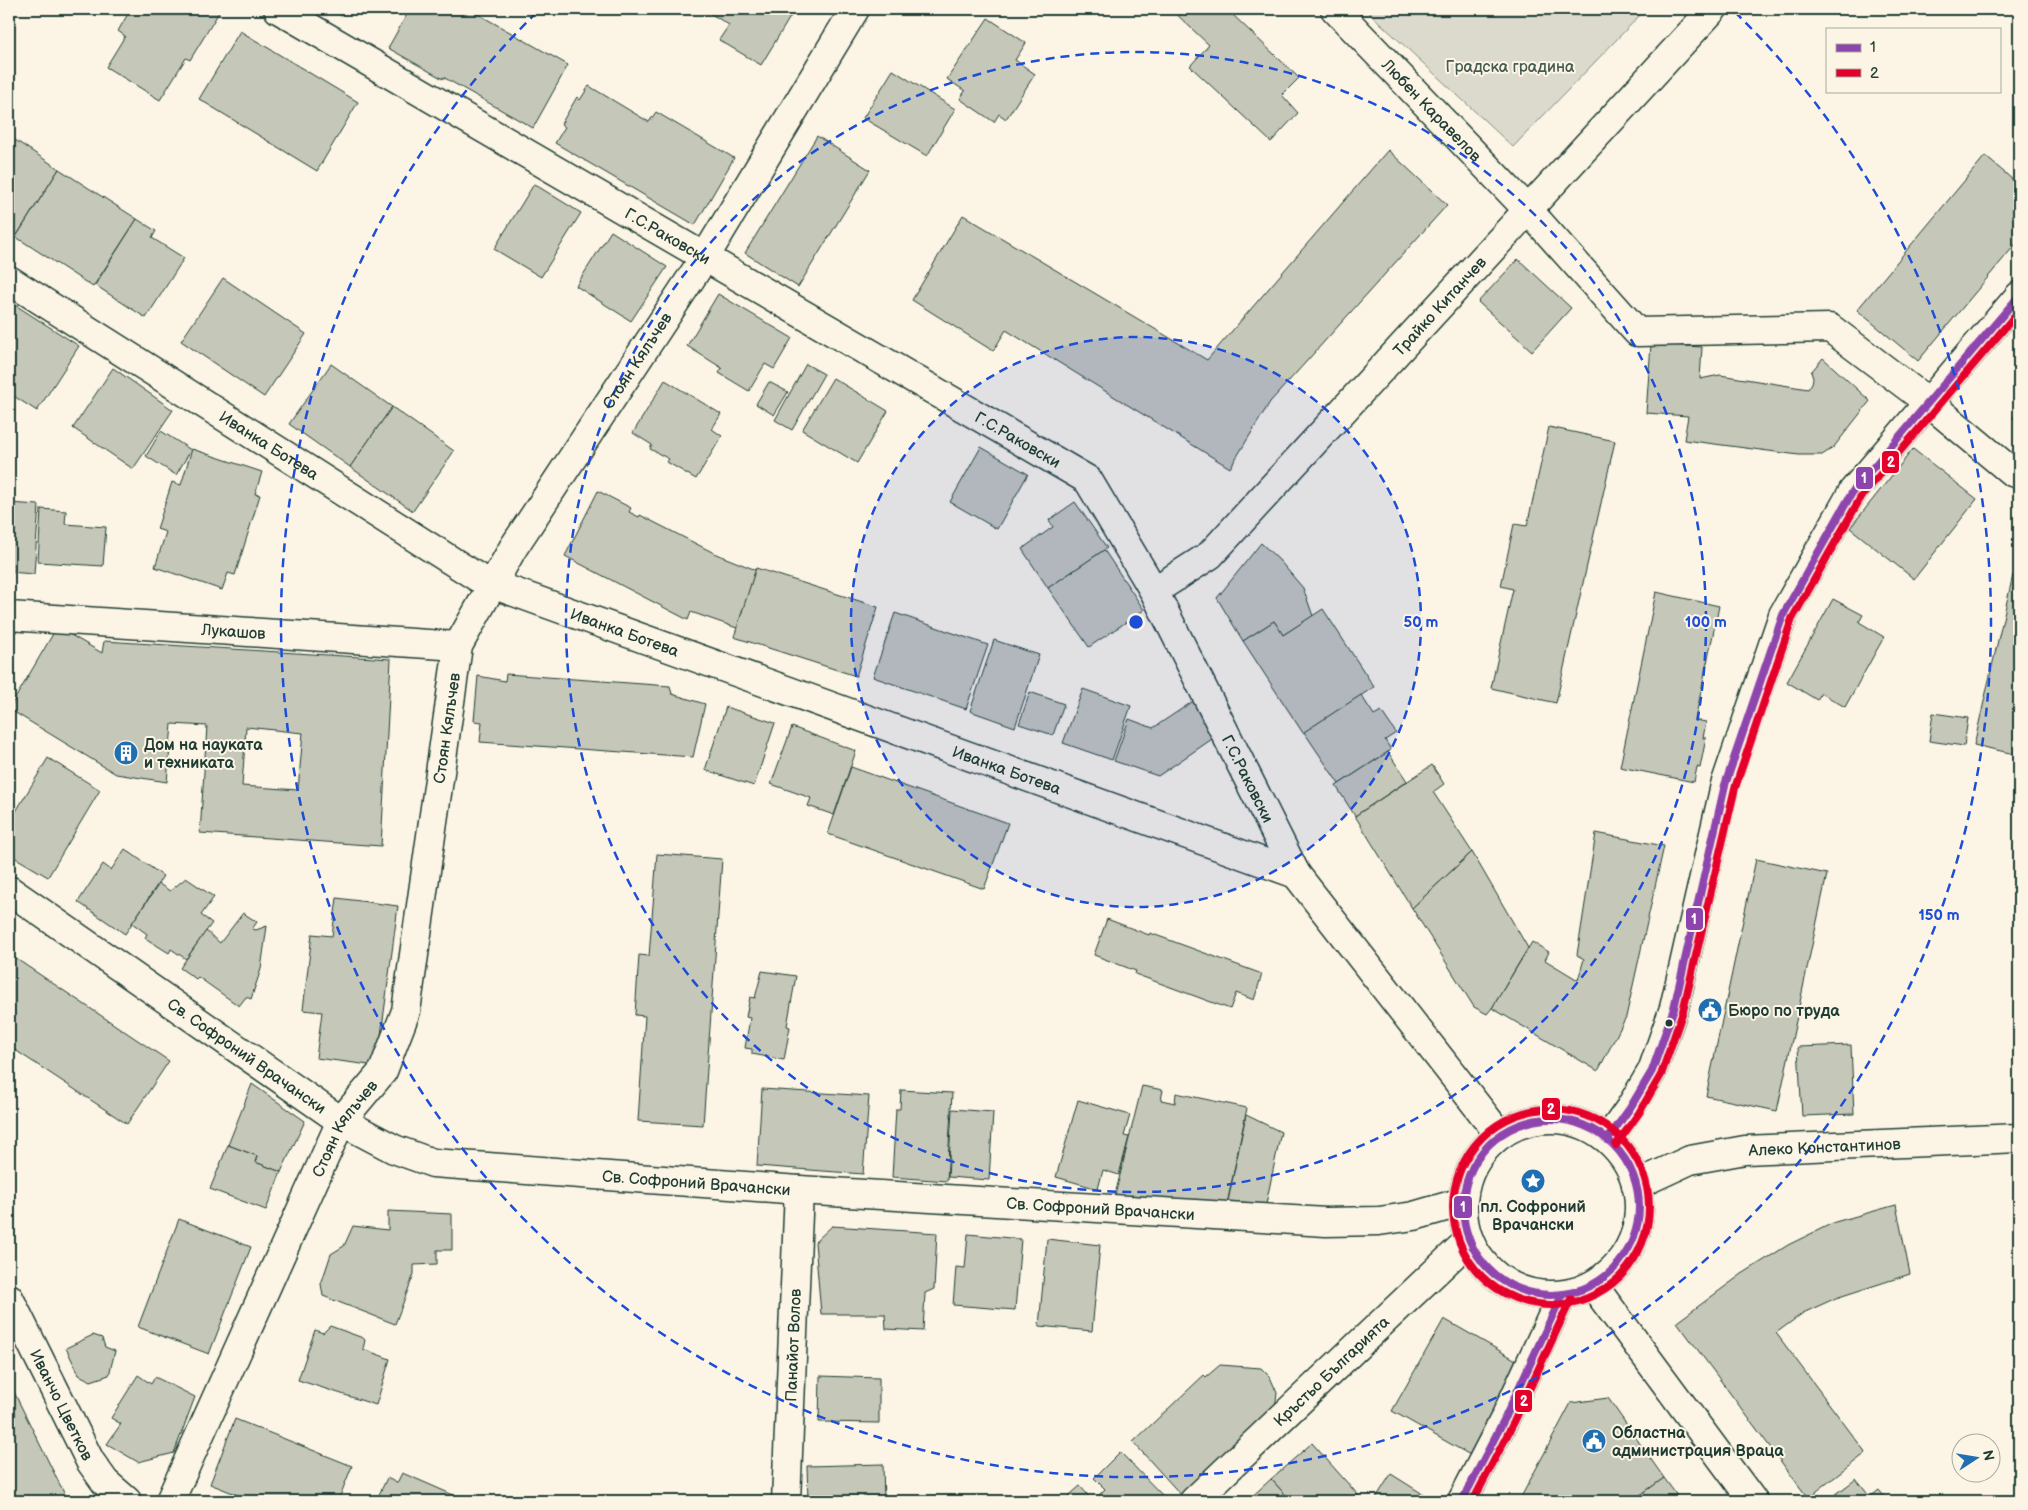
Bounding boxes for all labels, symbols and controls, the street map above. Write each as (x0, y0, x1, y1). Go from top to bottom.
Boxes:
legend (1826, 28, 2000, 92)
text: 1 (1870, 38, 1876, 57)
street label: Любен Каравелов (1377, 55, 1485, 167)
park label: Градска градина (1446, 58, 1575, 77)
text: 2 (1870, 64, 1879, 83)
street label: Г.С.Раковски (621, 205, 713, 269)
street label: Трайко Китанчев (1390, 253, 1491, 361)
street label: Стоян Кялъчев (599, 309, 677, 413)
street label: Иванка Ботева (215, 408, 322, 485)
street label: Г.С.Раковски (971, 408, 1063, 473)
line badge: 2 (1881, 450, 1900, 474)
text: 2 (1887, 454, 1896, 471)
line badge: 1 (1855, 466, 1874, 490)
text: 1 (1861, 470, 1867, 487)
street label: Иванка Ботева (567, 605, 682, 662)
centre of rings (1127, 613, 1145, 631)
text: 50 m (1404, 613, 1439, 632)
text: 100 m (1685, 613, 1727, 632)
street label: Лукашов (200, 621, 267, 644)
street label: Стоян Кялъчев (431, 671, 465, 785)
street label: Г.С.Раковски (1217, 732, 1277, 826)
place label: Дом на науката и техниката (144, 736, 263, 773)
building icon: Дом на науката и техниката (113, 740, 139, 766)
street label: Иванка Ботева (949, 743, 1064, 800)
text: 150 m (1918, 906, 1960, 925)
line badge: 1 (1685, 907, 1704, 931)
text: 1 (1691, 911, 1697, 928)
street label: Св. Софроний Врачански (163, 995, 329, 1119)
public building icon: Бюро по труда (1697, 997, 1723, 1023)
place label: Бюро по труда (1728, 1002, 1840, 1021)
unlabelled marker (1664, 1018, 1674, 1028)
street label: Стоян Кялъчев (309, 1076, 383, 1181)
line badge: 2 (1541, 1097, 1561, 1121)
text: 2 (1547, 1101, 1556, 1118)
street label: Алеко Константинов (1747, 1135, 1902, 1161)
street label: Св. Софроний Врачански (601, 1168, 791, 1200)
place icon: пл. Софроний Врачански (1520, 1168, 1546, 1194)
street label: Св. Софроний Врачански (1006, 1195, 1195, 1225)
line badge: 1 (1453, 1195, 1473, 1219)
place label: пл. Софроний Врачански (1480, 1198, 1586, 1235)
text: 1 (1460, 1199, 1466, 1216)
street label: Панайот Волов (782, 1288, 806, 1402)
street label: Кръстьо Българията (1270, 1312, 1394, 1431)
street label: Иванчо Цветков (25, 1347, 96, 1465)
line badge: 2 (1514, 1389, 1533, 1413)
text: 2 (1520, 1393, 1529, 1410)
place label: Областна администрация Враца (1612, 1424, 1784, 1461)
public building icon: Областна администрация Враца (1581, 1428, 1607, 1454)
north arrow (1950, 1432, 2000, 1482)
text: N (1979, 1448, 1998, 1462)

